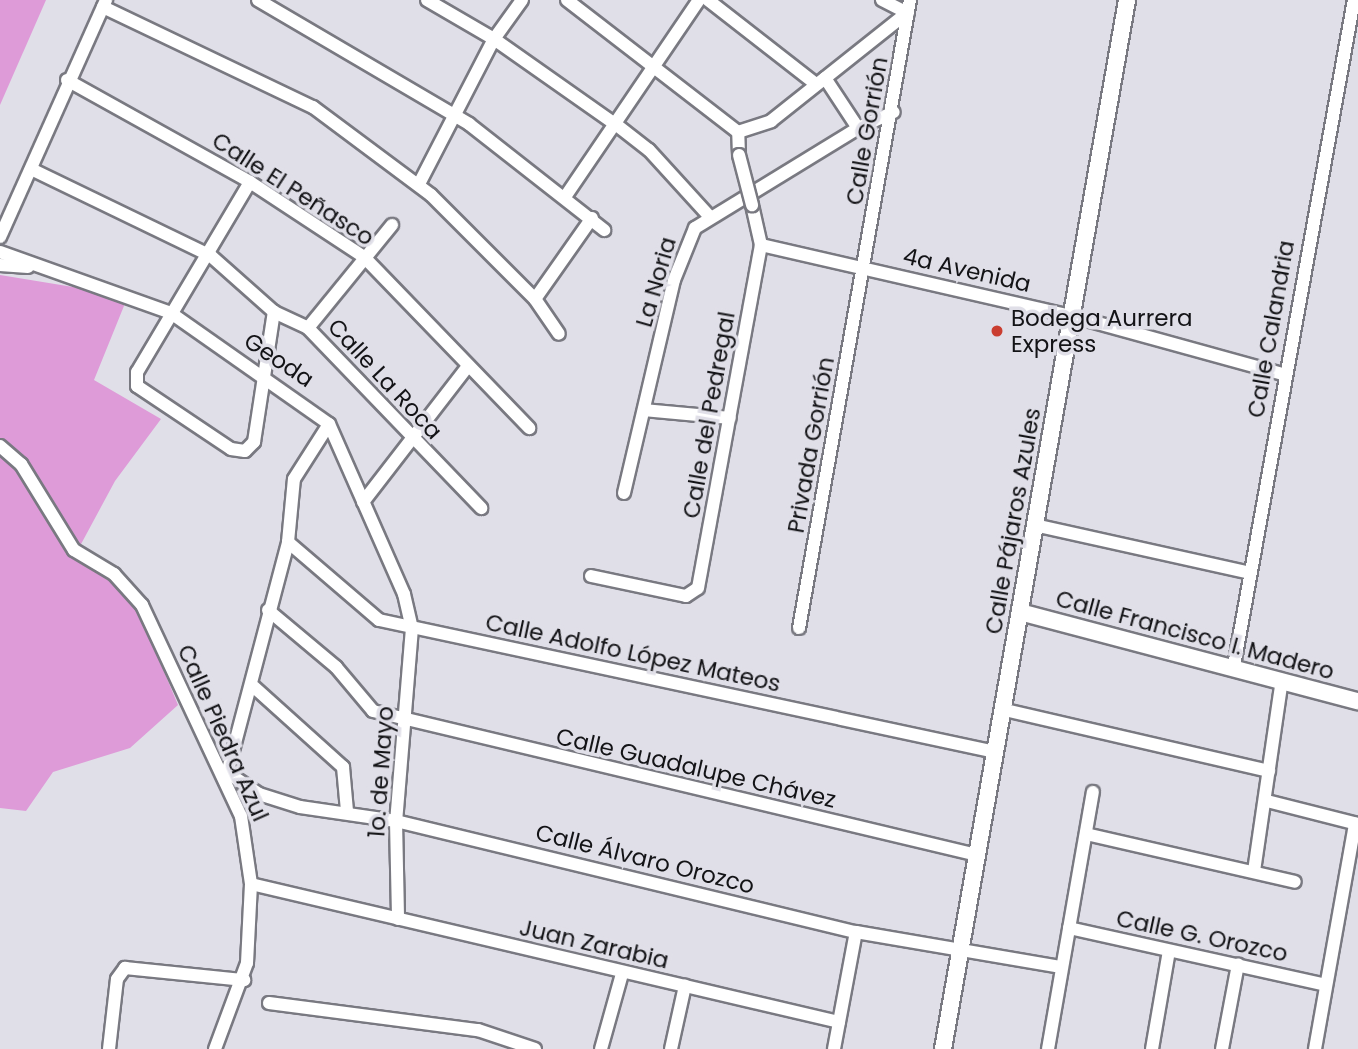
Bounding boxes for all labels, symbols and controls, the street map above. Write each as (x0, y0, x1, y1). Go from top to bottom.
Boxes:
street label: Calle Gorrión (840, 55, 894, 207)
street label: Calle El Peñasco (207, 126, 379, 252)
street label: La Noria (630, 234, 682, 330)
street label: Calle Calandria (1242, 238, 1300, 420)
street label: 4a Avenida (900, 242, 1034, 298)
place label: Bodega Aurrera Express (1011, 304, 1193, 358)
street label: Calle del Pedregal (677, 310, 741, 520)
street label: Calle La Roca (322, 313, 448, 445)
marker: Bodega Aurrera Express (989, 323, 1005, 339)
street label: Geoda (239, 327, 319, 393)
street label: Privada Gorrión (782, 355, 840, 535)
street label: Calle Pájaros Azules (980, 406, 1046, 636)
street label: Calle Francisco I. Madero (1053, 585, 1337, 685)
street label: Calle Adolfo López Mateos (483, 608, 783, 698)
street label: Calle Piedra Azul (172, 640, 274, 826)
street label: 1o. de Mayo (363, 705, 399, 839)
street label: Calle Guadalupe Chávez (553, 722, 839, 814)
street label: Calle Álvaro Orozco (533, 818, 757, 900)
street label: Calle G. Orozco (1114, 904, 1290, 968)
street label: Juan Zarabia (517, 913, 671, 975)

